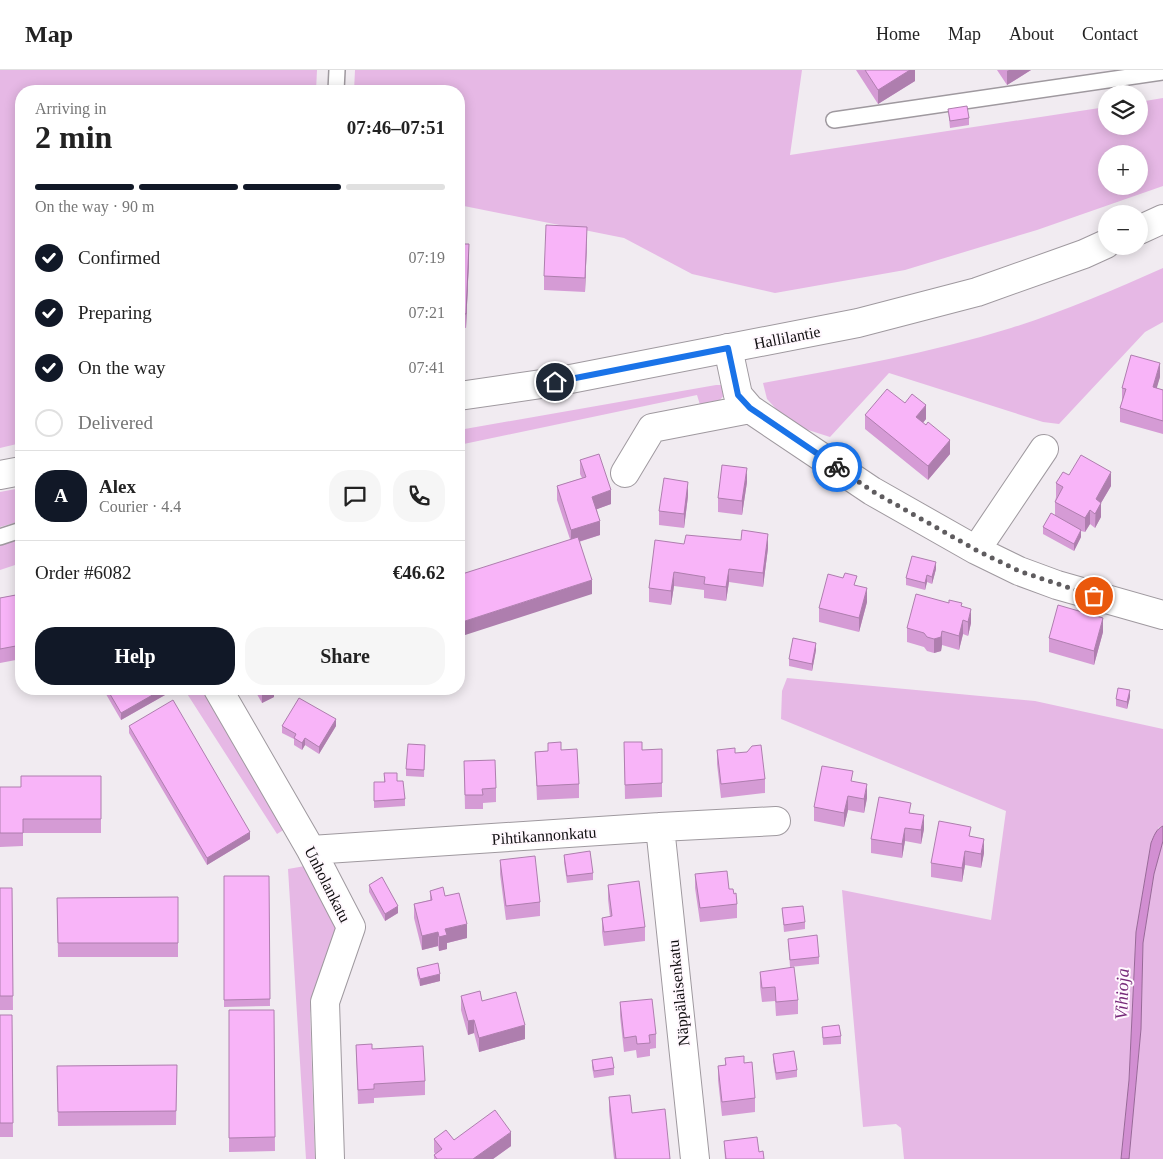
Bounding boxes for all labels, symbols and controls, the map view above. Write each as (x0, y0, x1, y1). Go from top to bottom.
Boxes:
text: Map (25, 21, 73, 47)
text: Home (876, 24, 920, 44)
text: Map (948, 24, 981, 44)
text: About (1009, 24, 1054, 44)
text: Contact (1082, 24, 1138, 44)
map controls (1098, 85, 1148, 255)
button: layers (1098, 85, 1148, 135)
text: Arriving in (35, 100, 107, 117)
text: 07:46–07:51 (347, 117, 445, 138)
text: 2 min (35, 119, 112, 155)
button: + (1098, 145, 1148, 195)
text: On the way · 90 m (35, 198, 155, 215)
button: − (1098, 205, 1148, 255)
icon: check (35, 244, 63, 272)
text: Confirmed (78, 247, 160, 268)
text: 07:19 (409, 249, 445, 266)
icon: check (35, 299, 63, 327)
text: Preparing (78, 302, 152, 323)
text: 07:21 (409, 304, 445, 321)
street label: Hallilantie (752, 323, 822, 352)
icon: check (35, 354, 63, 382)
text: On the way (78, 357, 166, 378)
text: 07:41 (409, 359, 445, 376)
pin (534, 361, 576, 403)
icon: home (541, 368, 569, 396)
text: Delivered (78, 412, 153, 433)
courier (812, 442, 862, 492)
icon: bike (823, 453, 851, 481)
button: chat (329, 470, 381, 522)
button: phone (393, 470, 445, 522)
text: Alex (99, 476, 136, 497)
text: A (54, 485, 68, 506)
text: Courier · 4.4 (99, 498, 181, 515)
text: Order #6082 (35, 562, 132, 583)
text: €46.62 (393, 562, 445, 583)
pin (1073, 575, 1115, 617)
icon: bag (1080, 582, 1108, 610)
button: Help (35, 627, 235, 685)
button: Share (245, 627, 445, 685)
street label: Pihtikannonkatu (491, 823, 597, 848)
street label: Unholankatu (301, 844, 354, 925)
street label: Näppälaisenkatu (664, 939, 694, 1047)
water label: Vihioja (1111, 968, 1133, 1020)

